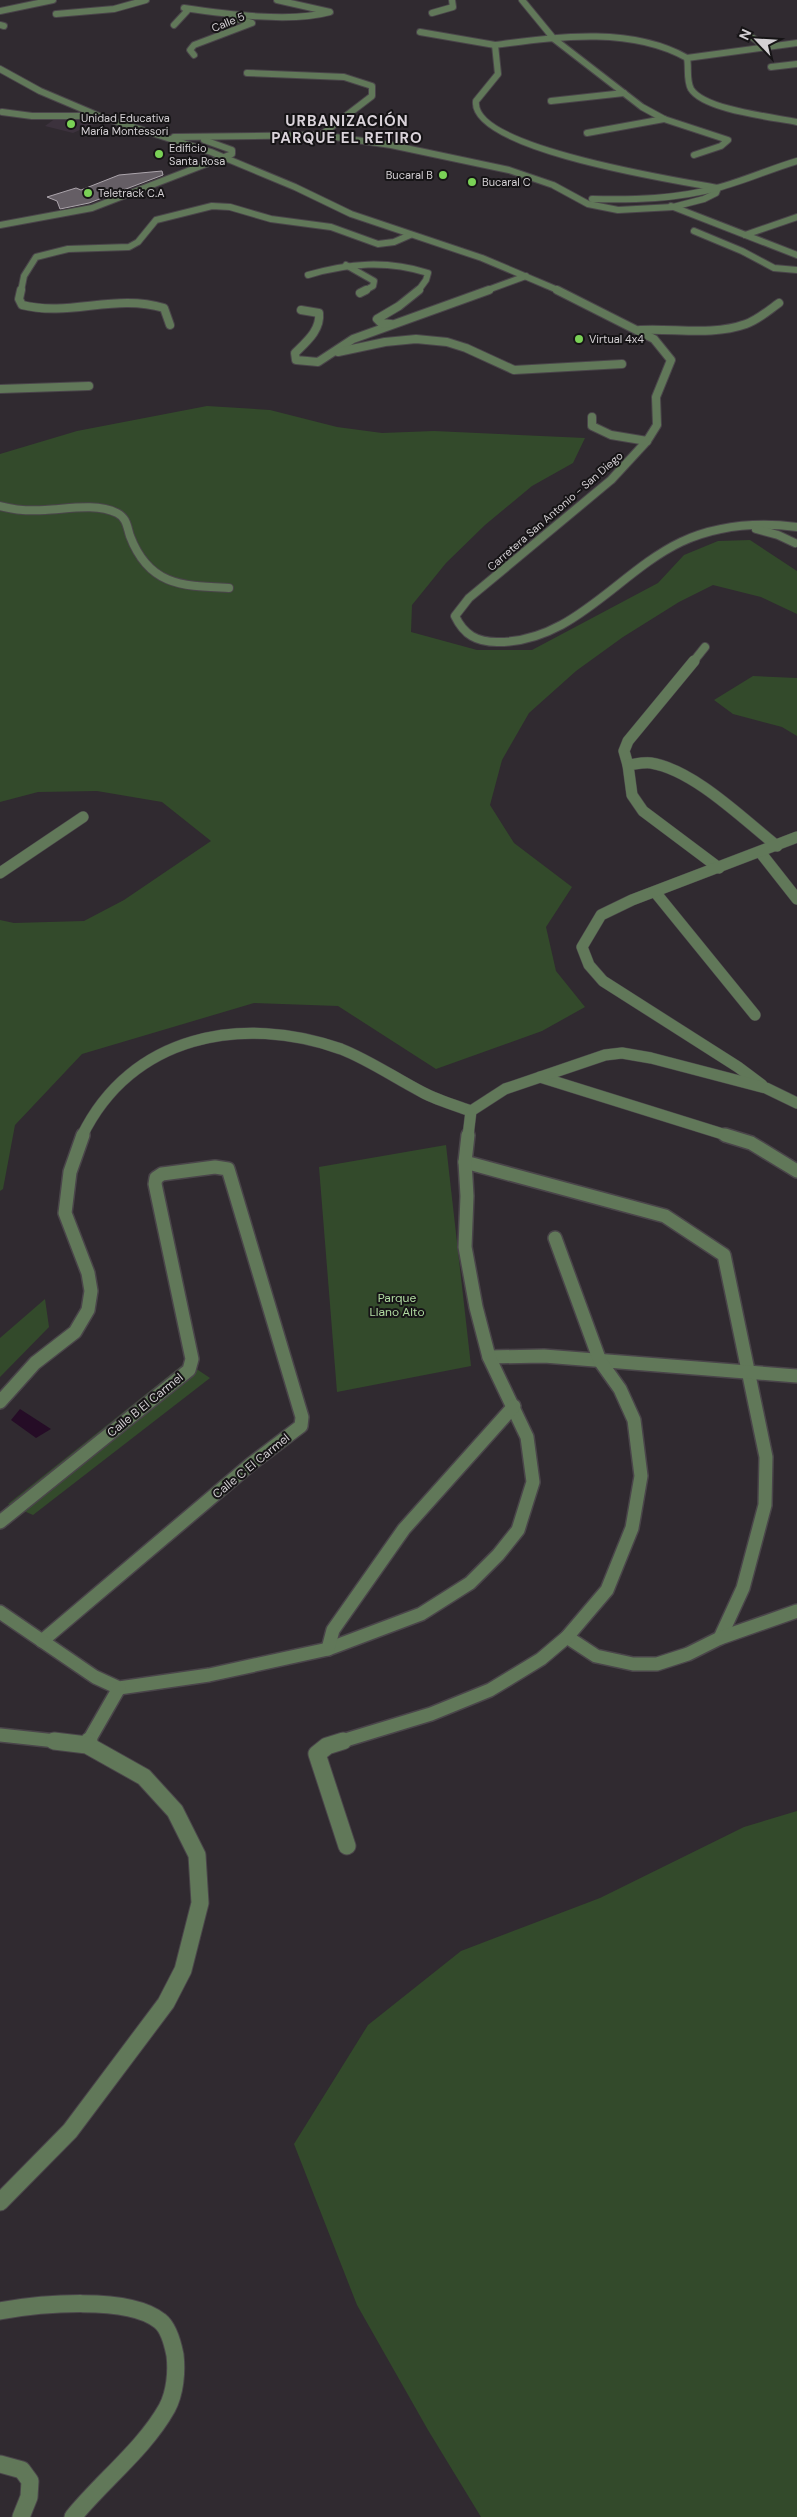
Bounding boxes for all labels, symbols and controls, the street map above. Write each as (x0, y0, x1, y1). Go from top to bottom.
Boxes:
street label: Calle 5 (209, 9, 247, 35)
north arrow (732, 15, 782, 65)
text: N (735, 26, 756, 43)
place label: Unidad Educativa María Montessori (81, 111, 170, 138)
district label: URBANIZACIÓN PARQUE EL RETIRO (271, 111, 423, 148)
marker: Unidad Educativa María Montessori (65, 118, 77, 130)
place label: Edificio Santa Rosa (169, 141, 225, 168)
marker: Edificio Santa Rosa (153, 148, 165, 160)
place label: Bucaral B (386, 168, 433, 182)
marker: Bucaral B (437, 169, 449, 181)
place label: Bucaral C (482, 175, 531, 189)
marker: Bucaral C (466, 176, 478, 188)
place label: Teletrack C.A (98, 186, 164, 200)
marker: Teletrack C.A (82, 187, 94, 199)
place label: Virtual 4x4 (589, 332, 644, 346)
marker: Virtual 4x4 (573, 333, 585, 345)
street label: Carretera San Antonio - San Diego (484, 448, 626, 574)
park label: Parque Llano Alto (369, 1290, 425, 1320)
street label: Calle B El Carmel (104, 1369, 186, 1441)
street label: Calle C El Carmel (209, 1430, 293, 1502)

